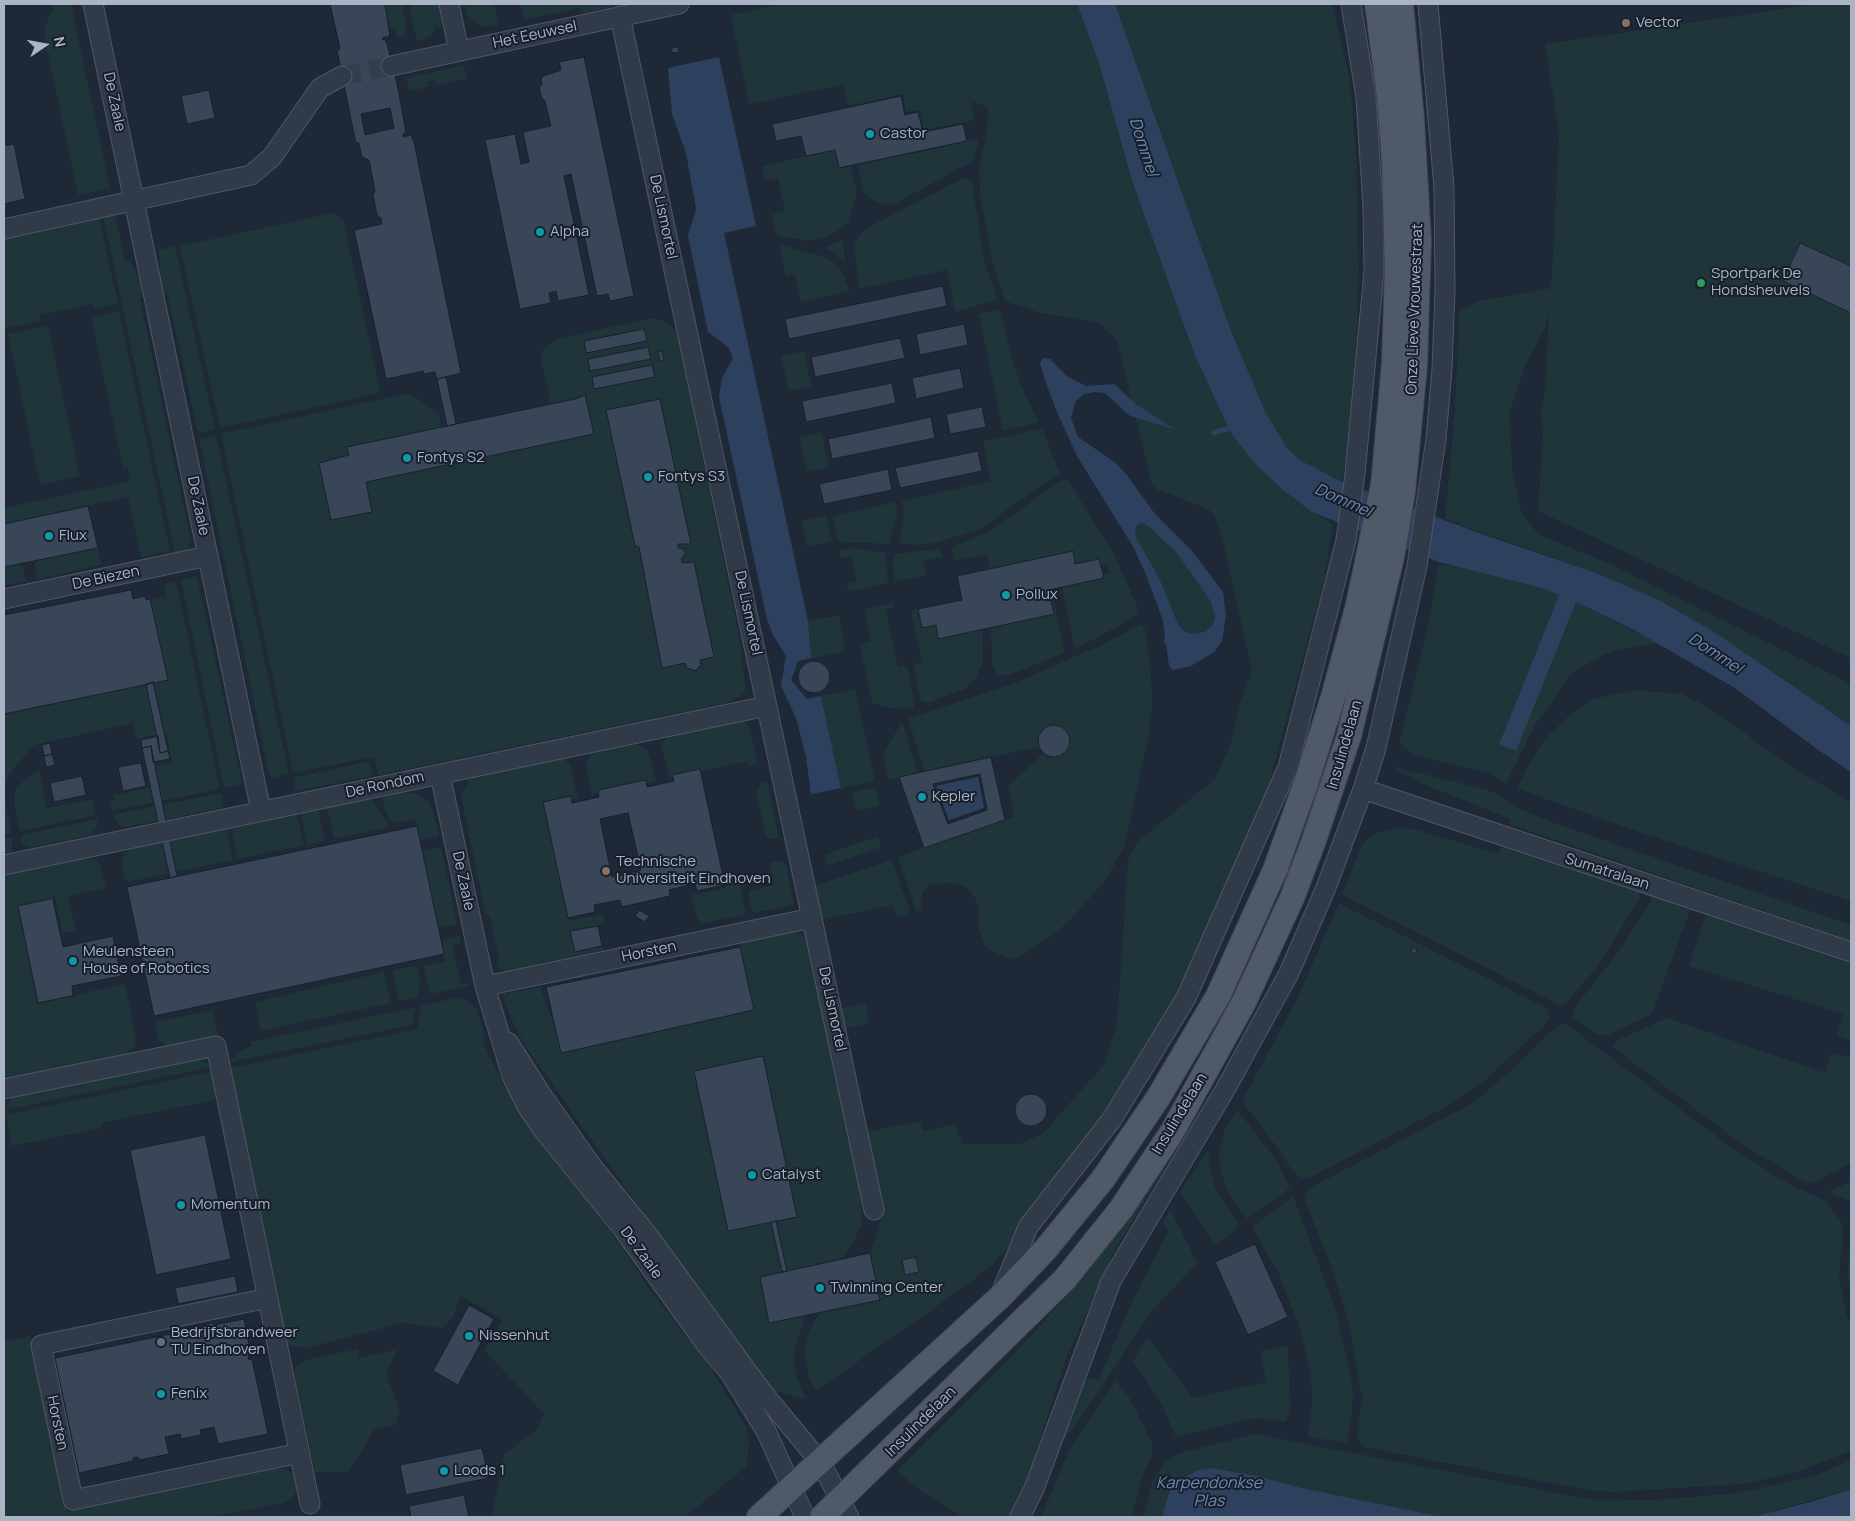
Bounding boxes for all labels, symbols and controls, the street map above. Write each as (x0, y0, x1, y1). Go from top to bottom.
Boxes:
place label: Vector (1636, 14, 1681, 32)
street label: Het Eeuwsel (491, 17, 579, 53)
marker: Vector (1620, 17, 1632, 29)
north arrow (20, 20, 70, 70)
text: N (50, 35, 70, 49)
street label: De Zaale (99, 71, 129, 133)
water label: Dommel (1125, 115, 1161, 179)
place label: Castor (880, 125, 927, 143)
marker: Castor (864, 128, 876, 140)
street label: De Lismortel (645, 173, 681, 261)
place label: Alpha (550, 223, 589, 241)
street label: Onze Lieve Vrouwestraat (1403, 223, 1427, 395)
marker: Alpha (534, 226, 546, 238)
place label: Sportpark De Hondsheuvels (1711, 265, 1810, 300)
marker: Sportpark De Hondsheuvels (1695, 277, 1707, 289)
place label: Fontys S2 (417, 449, 484, 467)
marker: Fontys S2 (401, 452, 413, 464)
place label: Fontys S3 (658, 468, 725, 486)
marker: Fontys S3 (642, 471, 654, 483)
street label: De Zaale (183, 475, 213, 537)
water label: Dommel (1312, 480, 1374, 522)
place label: Flux (59, 527, 87, 545)
marker: Flux (43, 530, 55, 542)
street label: De Biezen (71, 562, 141, 594)
street label: De Lismortel (730, 569, 766, 657)
place label: Pollux (1016, 586, 1058, 604)
marker: Pollux (1000, 589, 1012, 601)
water label: Dommel (1684, 630, 1746, 678)
street label: Insulindelaan (1324, 698, 1366, 792)
street label: De Rondom (344, 768, 426, 802)
place label: Kepler (932, 788, 975, 806)
marker: Kepler (916, 791, 928, 803)
street label: De Zaale (448, 850, 478, 912)
street label: Sumatralaan (1562, 850, 1652, 894)
place label: Technische Universiteit Eindhoven (616, 853, 771, 888)
marker: Technische Universiteit Eindhoven (600, 865, 612, 877)
street label: Horsten (620, 937, 678, 967)
place label: Meulensteen House of Robotics (83, 943, 210, 978)
marker: Meulensteen House of Robotics (67, 955, 79, 967)
street label: De Lismortel (814, 965, 850, 1053)
street label: Insulindelaan (1149, 1070, 1211, 1158)
place label: Catalyst (762, 1166, 821, 1184)
marker: Catalyst (746, 1169, 758, 1181)
place label: Momentum (191, 1196, 270, 1214)
marker: Momentum (175, 1199, 187, 1211)
street label: De Zaale (616, 1223, 666, 1283)
place label: Twinning Center (830, 1279, 943, 1297)
marker: Twinning Center (814, 1282, 826, 1294)
place label: Bedrijfsbrandweer TU Eindhoven (171, 1324, 298, 1359)
place label: Nissenhut (479, 1327, 550, 1345)
marker: Nissenhut (463, 1330, 475, 1342)
marker: Bedrijfsbrandweer TU Eindhoven (155, 1336, 167, 1348)
street label: Insulindelaan (882, 1383, 960, 1461)
place label: Fenix (171, 1385, 207, 1403)
marker: Fenix (155, 1388, 167, 1400)
street label: Horsten (42, 1394, 72, 1452)
place label: Loods 1 (454, 1462, 505, 1480)
marker: Loods 1 (438, 1465, 450, 1477)
water label: Karpendonkse Plas (1156, 1474, 1262, 1512)

